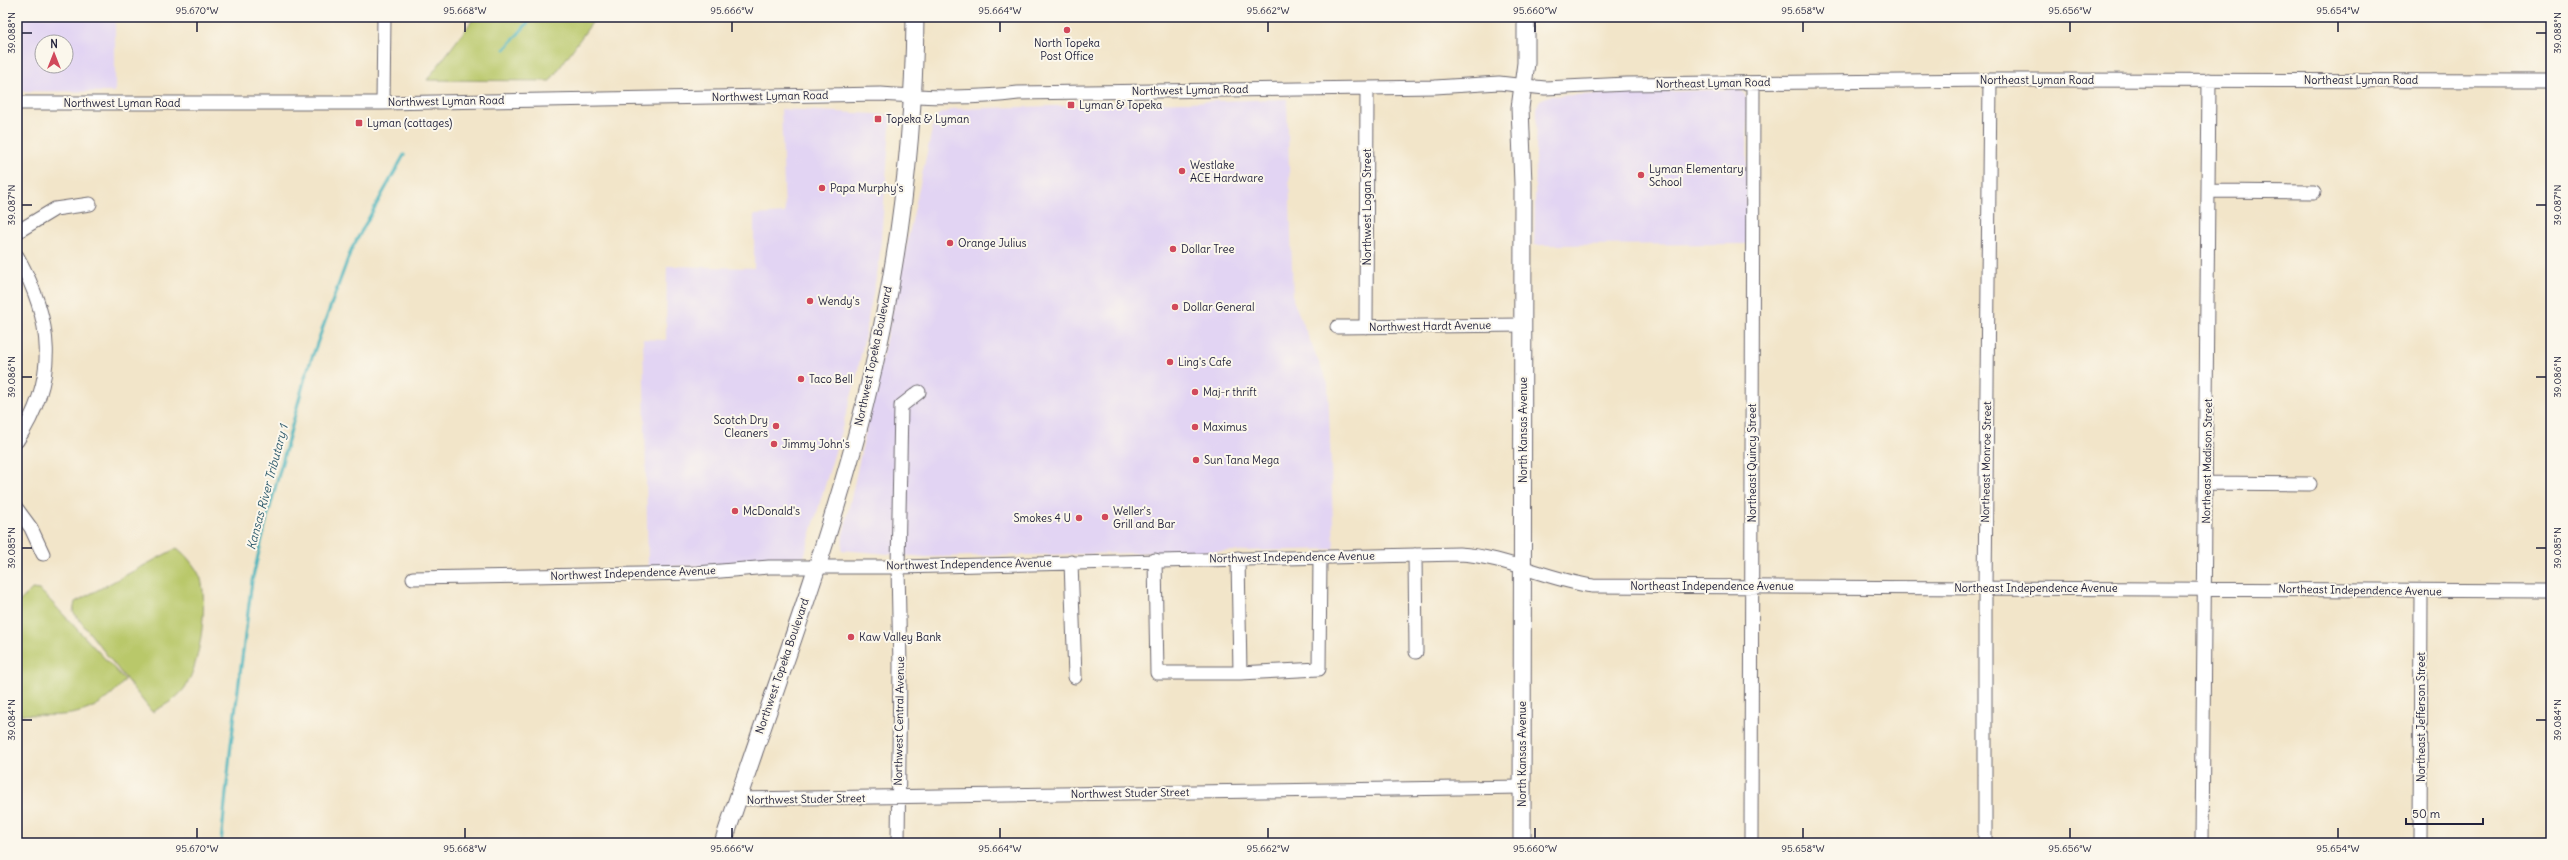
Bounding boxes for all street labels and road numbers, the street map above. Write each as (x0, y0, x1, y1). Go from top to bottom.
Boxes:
street label: Northeast Lyman Road (1980, 73, 2095, 87)
street label: Northeast Lyman Road (2304, 73, 2419, 87)
street label: Northeast Lyman Road (1656, 75, 1771, 91)
street label: Northwest Lyman Road (1131, 82, 1249, 98)
street label: Northwest Lyman Road (711, 88, 829, 104)
street label: Northwest Lyman Road (387, 93, 505, 109)
street label: Northwest Lyman Road (64, 96, 181, 110)
street label: Northwest Logan Street (1360, 148, 1374, 265)
street label: Northwest Topeka Boulevard (851, 284, 895, 427)
street label: Northwest Hardt Avenue (1369, 318, 1491, 334)
street label: North Kansas Avenue (1516, 377, 1530, 483)
street label: Northeast Madison Street (2199, 398, 2215, 524)
street label: Northeast Monroe Street (1978, 401, 1994, 523)
street label: Northeast Quincy Street (1745, 403, 1759, 523)
street label: Northwest Independence Avenue (1209, 549, 1375, 565)
street label: Northwest Independence Avenue (886, 556, 1052, 572)
street label: Northwest Independence Avenue (550, 563, 716, 583)
street label: Northeast Independence Avenue (1630, 579, 1794, 593)
street label: Northeast Independence Avenue (1954, 581, 2118, 595)
street label: Northeast Independence Avenue (2278, 582, 2442, 598)
street label: Northwest Topeka Boulevard (752, 596, 812, 736)
street label: Northeast Jefferson Street (2414, 652, 2428, 782)
street label: Northwest Central Avenue (891, 656, 907, 786)
street label: North Kansas Avenue (1515, 701, 1529, 807)
street label: Northwest Studer Street (1070, 785, 1190, 801)
street label: Northwest Studer Street (746, 791, 866, 807)

